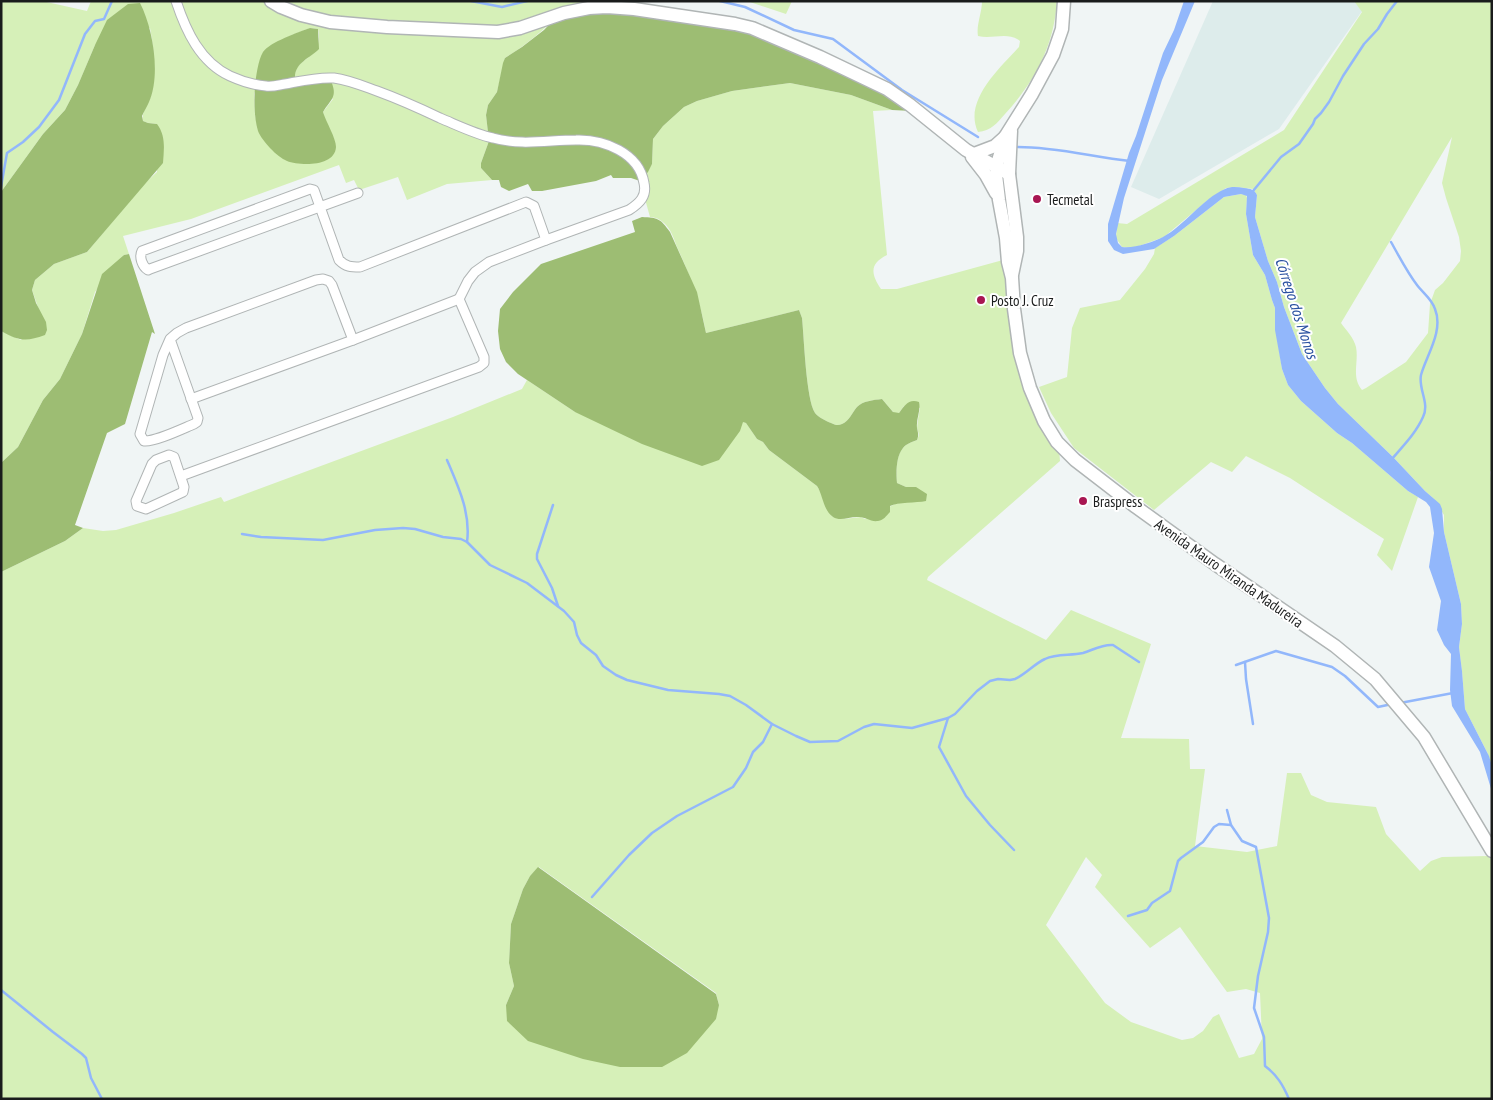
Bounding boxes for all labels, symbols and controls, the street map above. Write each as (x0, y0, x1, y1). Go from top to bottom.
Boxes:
place label: Tecmetal (1047, 190, 1094, 209)
marker: Tecmetal (1031, 193, 1043, 205)
water label: Córrego dos Monos (1271, 255, 1323, 363)
place label: Posto J. Cruz (991, 291, 1054, 310)
marker: Posto J. Cruz (975, 294, 987, 306)
place label: Braspress (1093, 492, 1142, 511)
marker: Braspress (1077, 495, 1089, 507)
street label: Avenida Mauro Miranda Madureira (1151, 514, 1307, 632)

